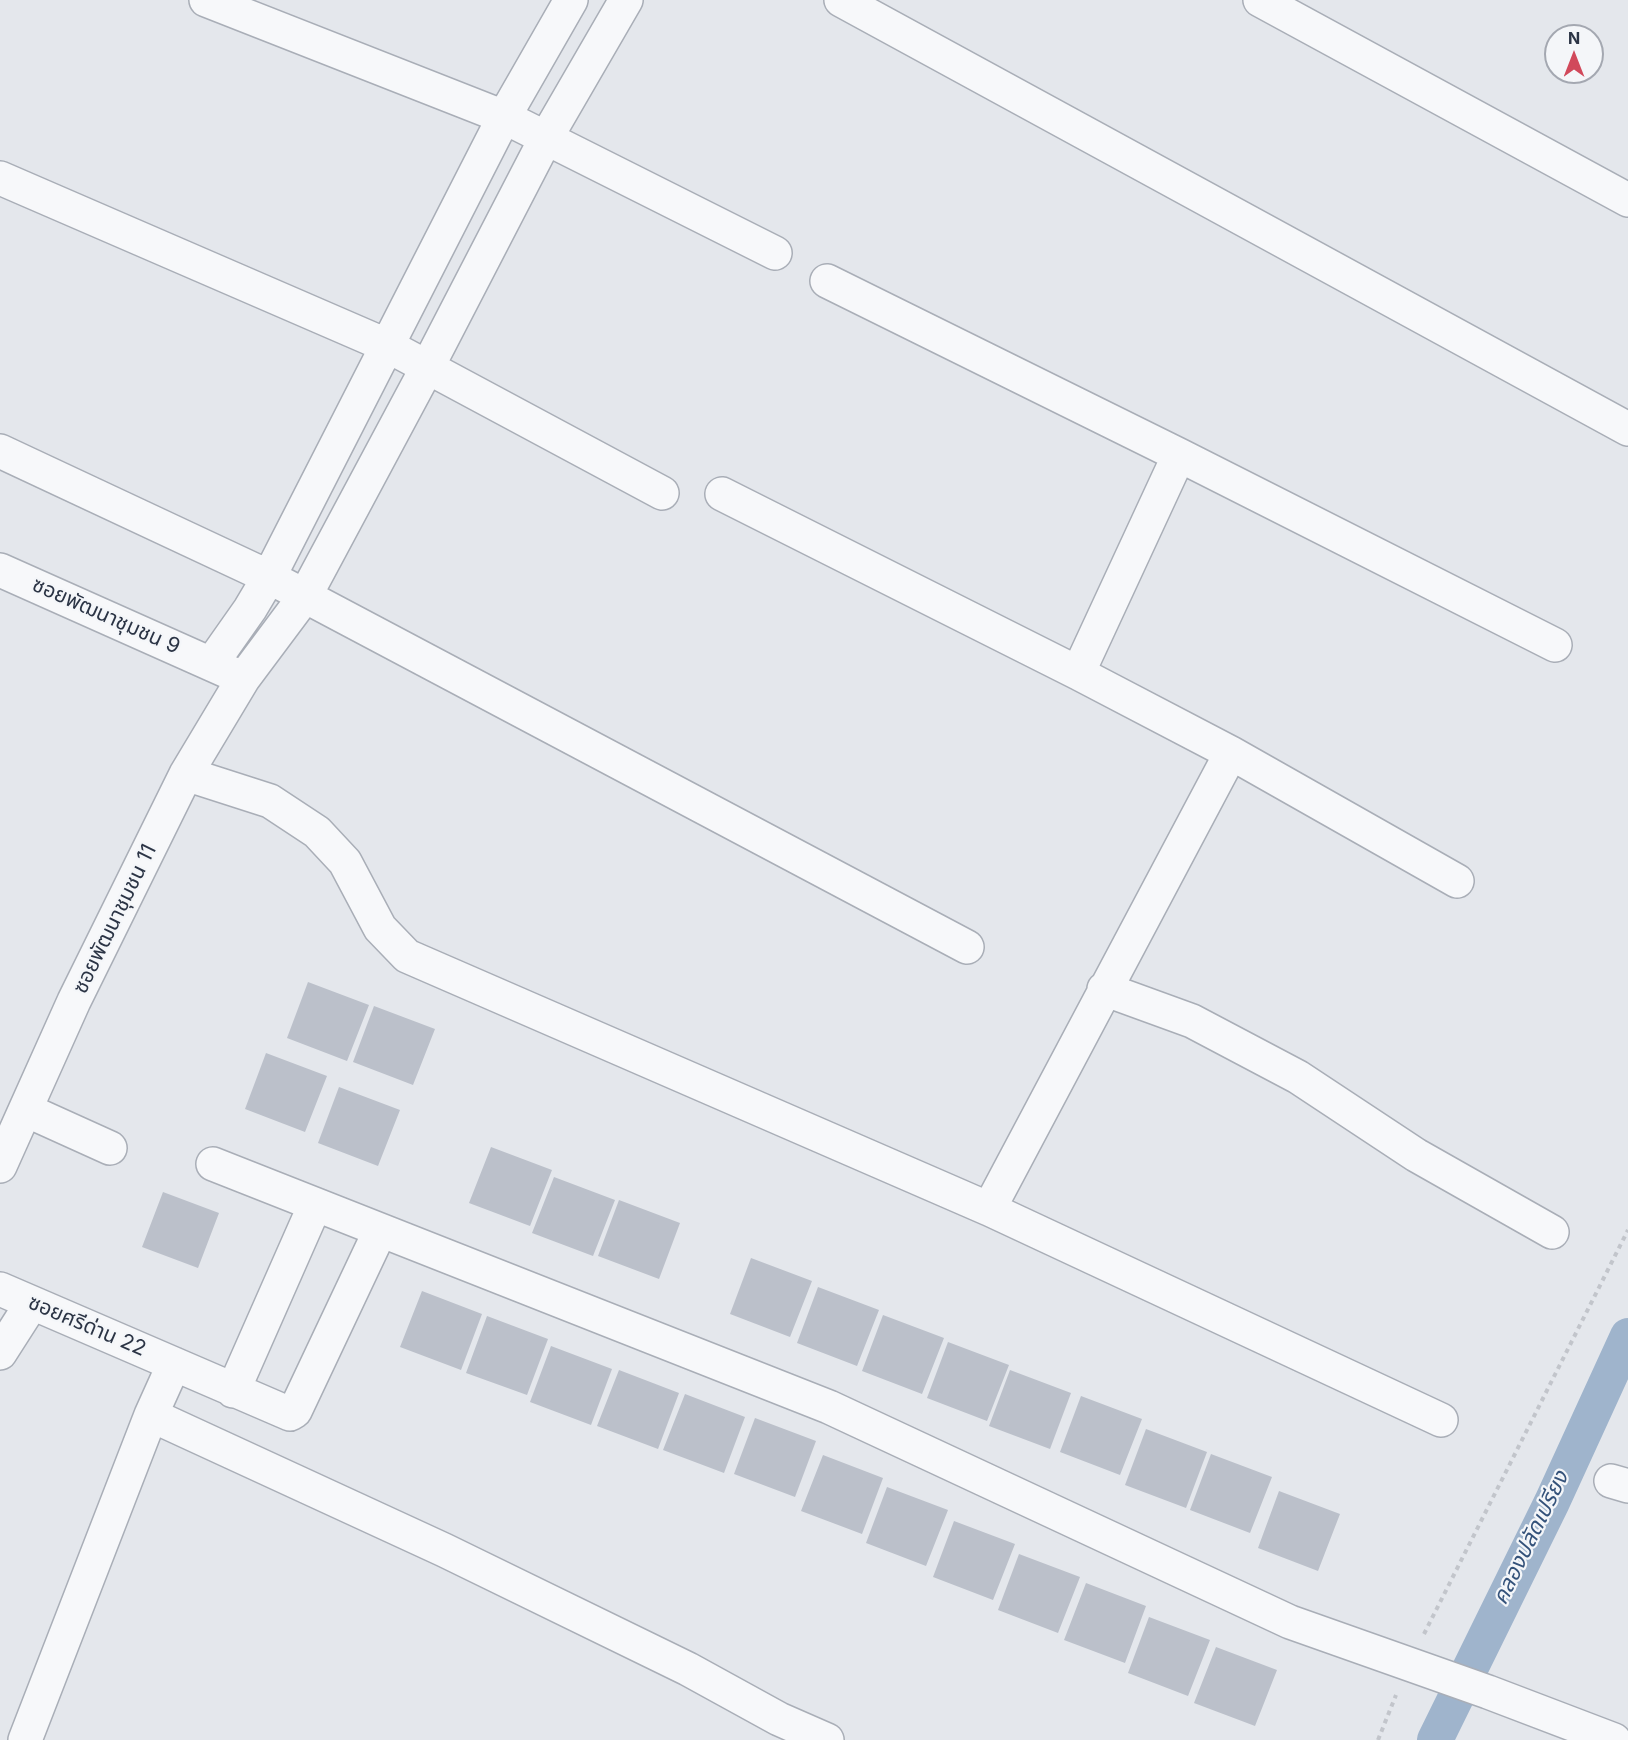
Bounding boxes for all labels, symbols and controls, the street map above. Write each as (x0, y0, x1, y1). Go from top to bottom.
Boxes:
north arrow (1544, 24, 1604, 84)
text: N (1568, 28, 1580, 48)
street label: ซอยพัฒนาชุมชน 9 (28, 572, 184, 660)
street label: ซอยพัฒนาชุมชน 11 (68, 840, 162, 998)
street label: ซอยศรีด่าน 22 (24, 1290, 150, 1362)
water label: คลองปลัดเปรียง (1487, 1467, 1575, 1609)

